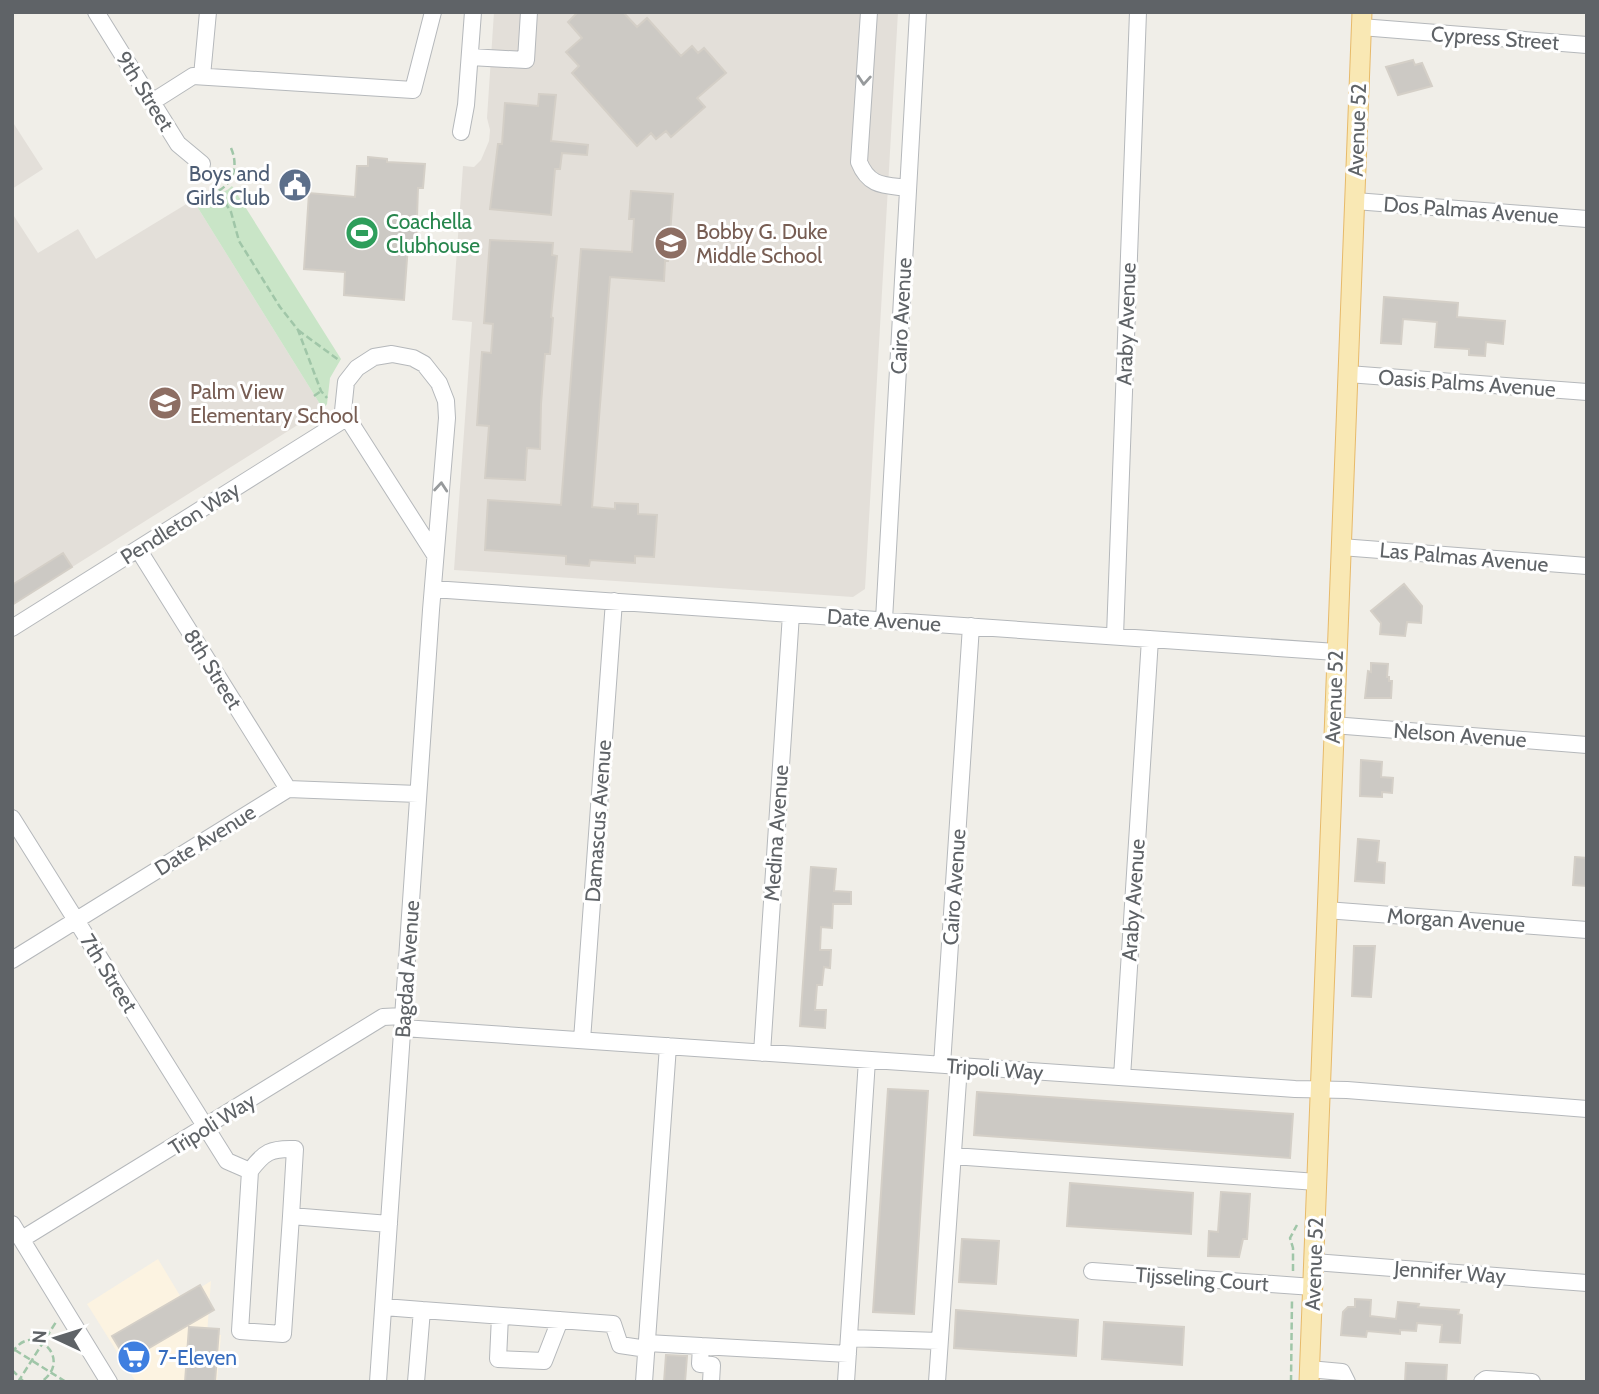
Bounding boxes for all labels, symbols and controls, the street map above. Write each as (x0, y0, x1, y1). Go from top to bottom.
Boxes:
street label: Cypress Street (1430, 21, 1560, 55)
street label: 9th Street (111, 47, 179, 135)
one-way arrow (857, 75, 872, 86)
street label: Avenue 52 (1343, 83, 1371, 177)
place label: Boys and Girls Club (186, 161, 270, 210)
public building icon: Boys and Girls Club (276, 166, 314, 204)
street label: Dos Palmas Avenue (1383, 191, 1560, 229)
place label: Coachella Clubhouse (386, 209, 480, 258)
sports icon: Coachella Clubhouse (343, 214, 381, 252)
place label: Bobby G. Duke Middle School (696, 219, 828, 268)
school or university icon: Bobby G. Duke Middle School (652, 224, 690, 262)
street label: Cairo Avenue (885, 257, 917, 375)
street label: Araby Avenue (1111, 262, 1141, 386)
street label: Oasis Palms Avenue (1377, 364, 1557, 402)
place label: Palm View Elementary School (190, 379, 358, 428)
school or university icon: Palm View Elementary School (146, 384, 184, 422)
street label: Pendleton Way (116, 476, 245, 570)
one-way arrow (433, 482, 448, 493)
street label: Las Palmas Avenue (1379, 537, 1550, 577)
street label: Date Avenue (826, 604, 942, 636)
street label: 8th Street (179, 624, 247, 714)
street label: Avenue 52 (1320, 650, 1348, 744)
street label: Nelson Avenue (1393, 718, 1528, 752)
street label: Damascus Avenue (580, 739, 616, 903)
street label: Medina Avenue (759, 764, 793, 902)
street label: Date Avenue (150, 799, 260, 881)
street label: Cairo Avenue (937, 828, 971, 946)
street label: Araby Avenue (1116, 838, 1150, 962)
street label: Bagdad Avenue (390, 899, 424, 1039)
street label: Morgan Avenue (1386, 903, 1526, 937)
street label: 7th Street (75, 929, 143, 1017)
street label: Tripoli Way (946, 1053, 1045, 1085)
street label: Tripoli Way (164, 1087, 260, 1160)
street label: Avenue 52 (1300, 1217, 1328, 1311)
street label: Jennifer Way (1392, 1256, 1507, 1288)
street label: Tijsseling Court (1135, 1262, 1269, 1297)
north arrow (21, 1303, 91, 1373)
text: N (28, 1329, 51, 1344)
supermarket icon: 7-Eleven (115, 1338, 153, 1376)
place label: 7-Eleven (158, 1345, 237, 1370)

